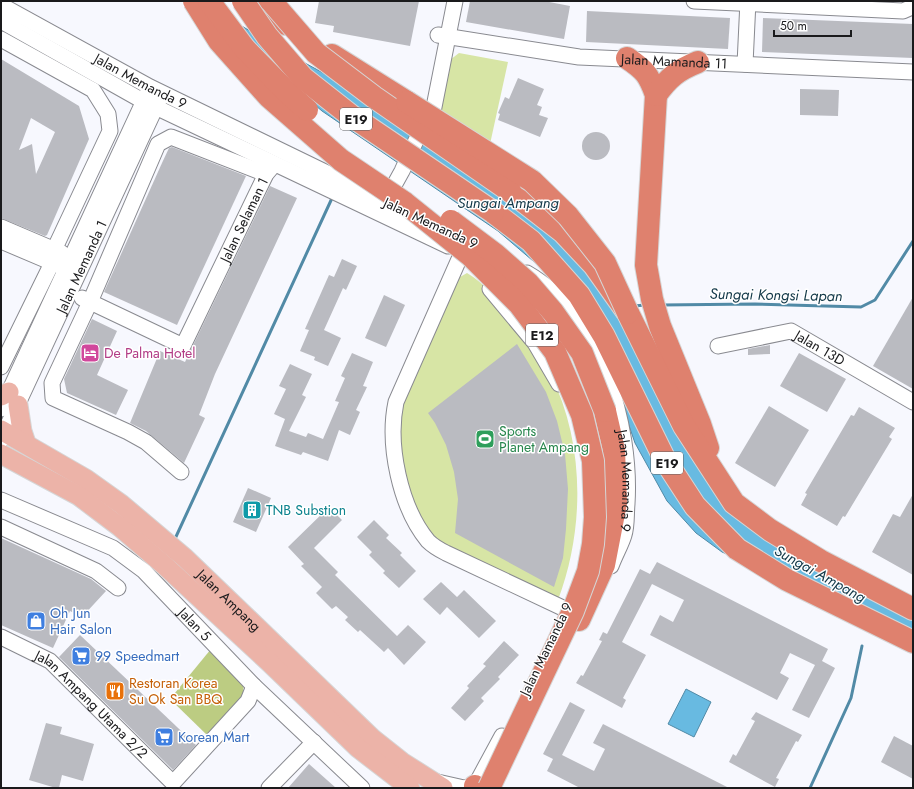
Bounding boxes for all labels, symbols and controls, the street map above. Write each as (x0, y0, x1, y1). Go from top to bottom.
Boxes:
scale bar (774, 12, 851, 38)
text: 50 m (780, 17, 807, 35)
street label: Jalan Memanda 9 (89, 47, 190, 113)
street label: Jalan Mamanda 11 (619, 49, 728, 74)
road number: E19 (340, 108, 372, 130)
street label: Jalan Selaman 1 (214, 174, 273, 267)
street label: Jalan Memanda 9 (379, 192, 482, 254)
water label: Sungai Ampang (457, 192, 560, 214)
street label: Jalan Memanda 1 (50, 217, 112, 318)
water label: Sungai Kongsi Lapan (709, 283, 843, 307)
road number: E12 (526, 324, 558, 346)
street label: Jalan 13D (789, 324, 849, 370)
hotel icon: De Palma Hotel (79, 342, 101, 364)
place label: De Palma Hotel (104, 343, 195, 363)
place label: Sports Planet Ampang (499, 421, 589, 457)
street label: Jalan Memanda 9 (612, 426, 638, 533)
sports icon: Sports Planet Ampang (474, 428, 496, 450)
road number: E19 (651, 452, 683, 474)
building icon: TNB Substion (241, 499, 263, 521)
place label: TNB Substion (266, 500, 346, 520)
water label: Sungai Ampang (770, 540, 870, 609)
street label: Jalan Ampang (191, 563, 265, 636)
street label: Jalan Mamanda 9 (514, 599, 577, 701)
street label: Jalan 5 (173, 602, 216, 645)
place label: Oh Jun Hair Salon (50, 603, 112, 639)
shop icon: Oh Jun Hair Salon (25, 610, 47, 632)
street label: Jalan Ampang Utama 2/2 (30, 644, 153, 763)
supermarket icon: 99 Speedmart (70, 645, 92, 667)
place label: 99 Speedmart (95, 646, 180, 666)
place label: Restoran Korea Su Ok San BBQ (129, 673, 223, 709)
restaurant icon: Restoran Korea Su Ok San BBQ (104, 680, 126, 702)
supermarket icon: Korean Mart (153, 726, 175, 748)
place label: Korean Mart (178, 727, 250, 747)

